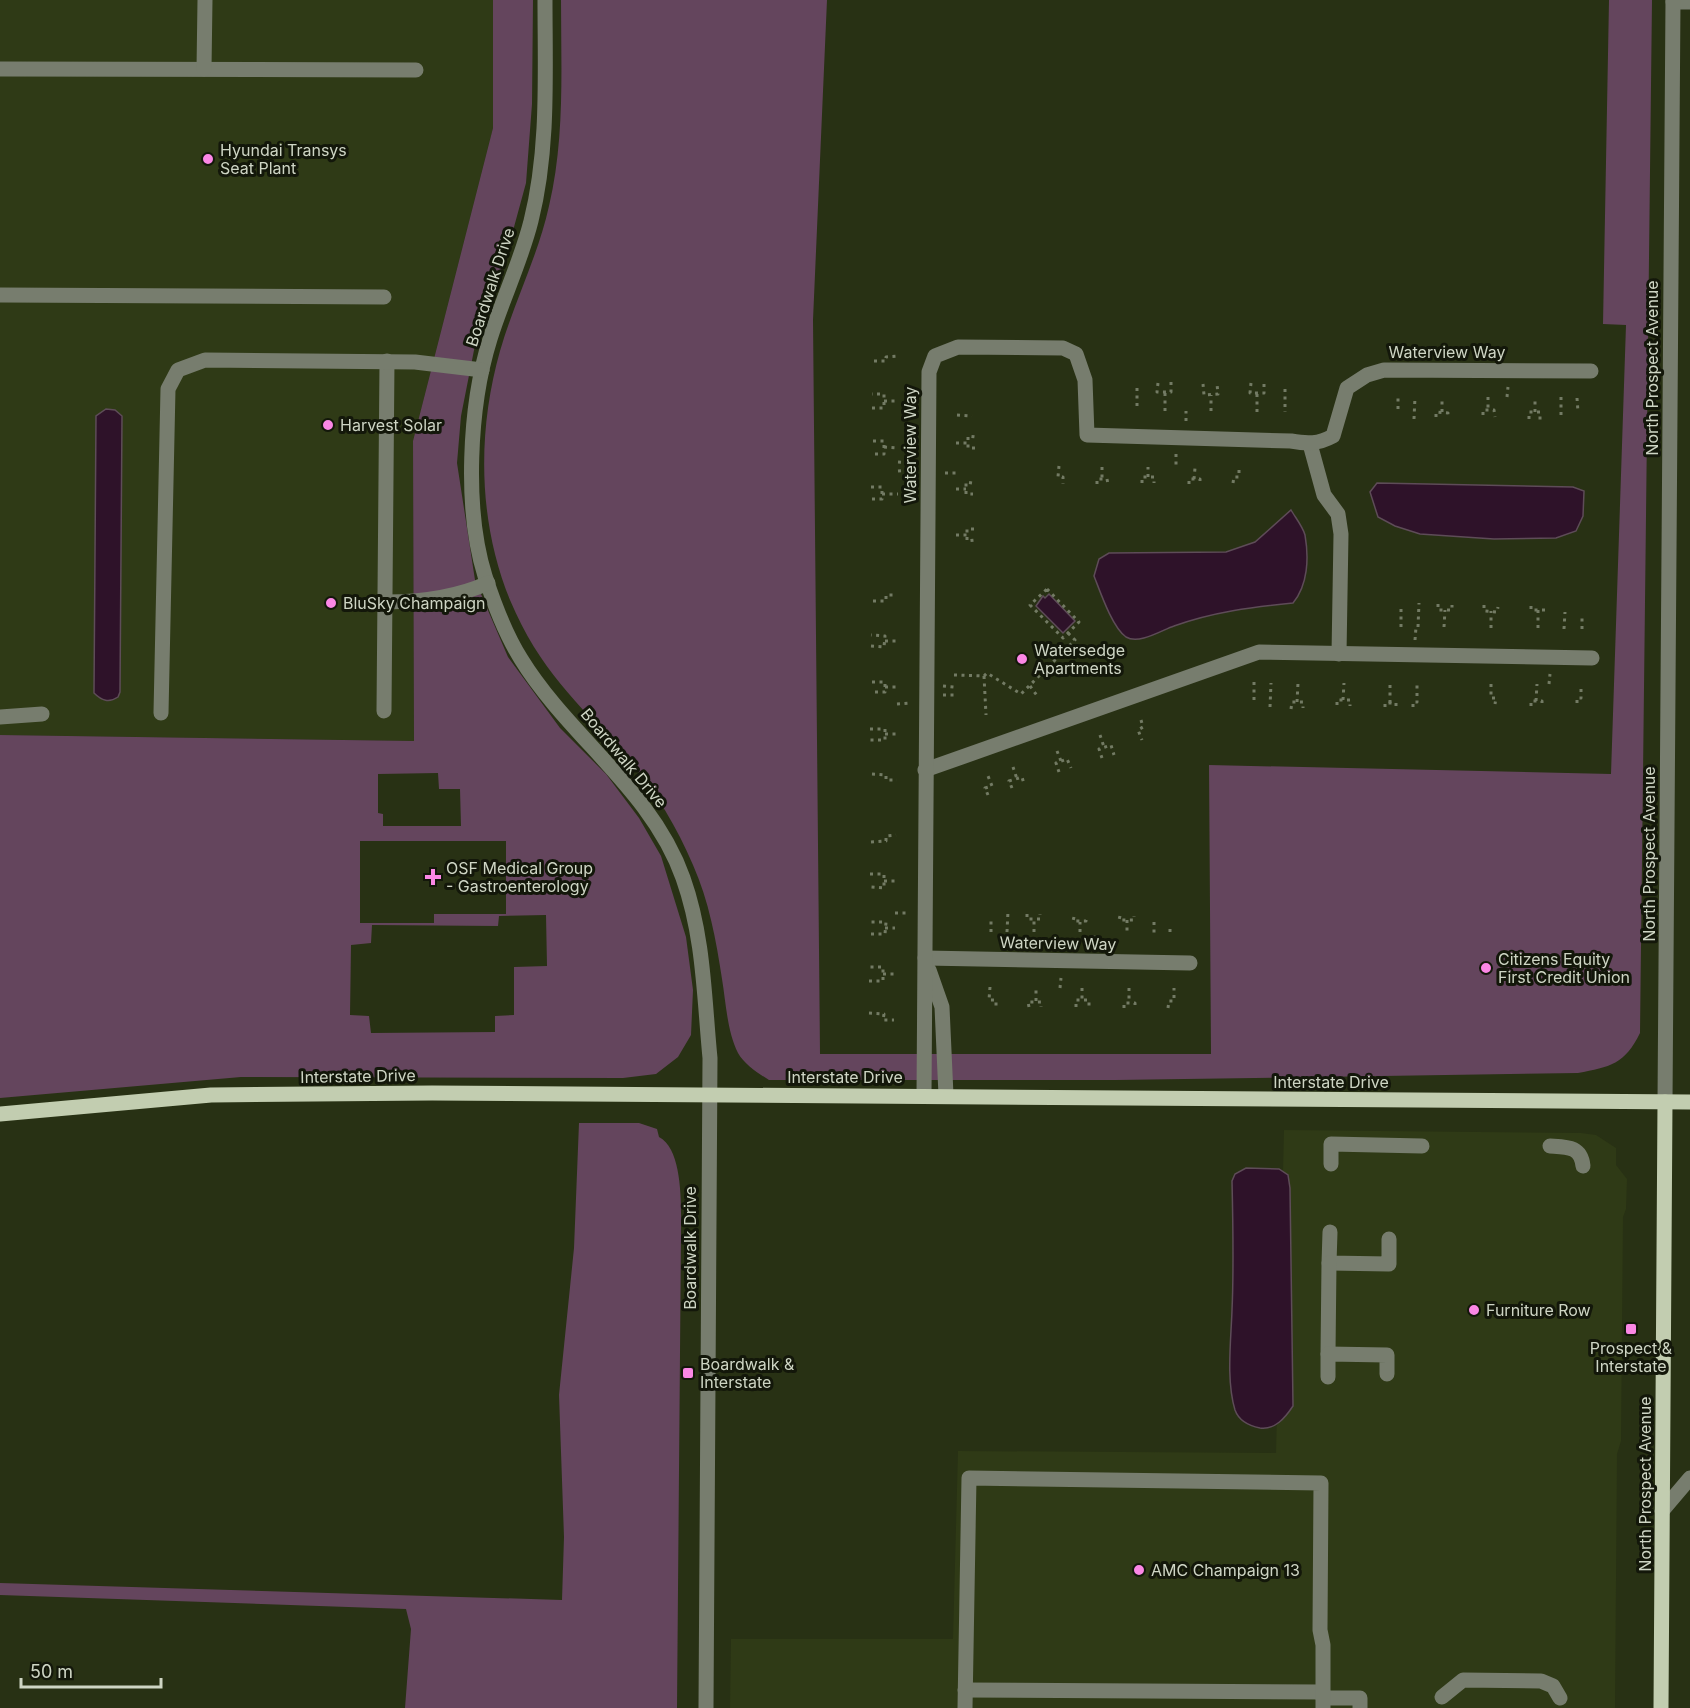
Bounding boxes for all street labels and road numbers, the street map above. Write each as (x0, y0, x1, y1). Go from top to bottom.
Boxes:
street label: Boardwalk Drive (461, 225, 519, 349)
street label: North Prospect Avenue (1642, 280, 1662, 456)
street label: Waterview Way (1389, 342, 1505, 362)
street label: Waterview Way (900, 387, 920, 503)
street label: Boardwalk Drive (577, 704, 671, 812)
street label: North Prospect Avenue (1639, 766, 1659, 942)
street label: Waterview Way (999, 932, 1117, 954)
street label: Interstate Drive (300, 1065, 416, 1087)
street label: Interstate Drive (787, 1067, 903, 1087)
street label: Interstate Drive (1273, 1072, 1389, 1092)
street label: Boardwalk Drive (680, 1186, 700, 1310)
street label: North Prospect Avenue (1635, 1396, 1655, 1572)

